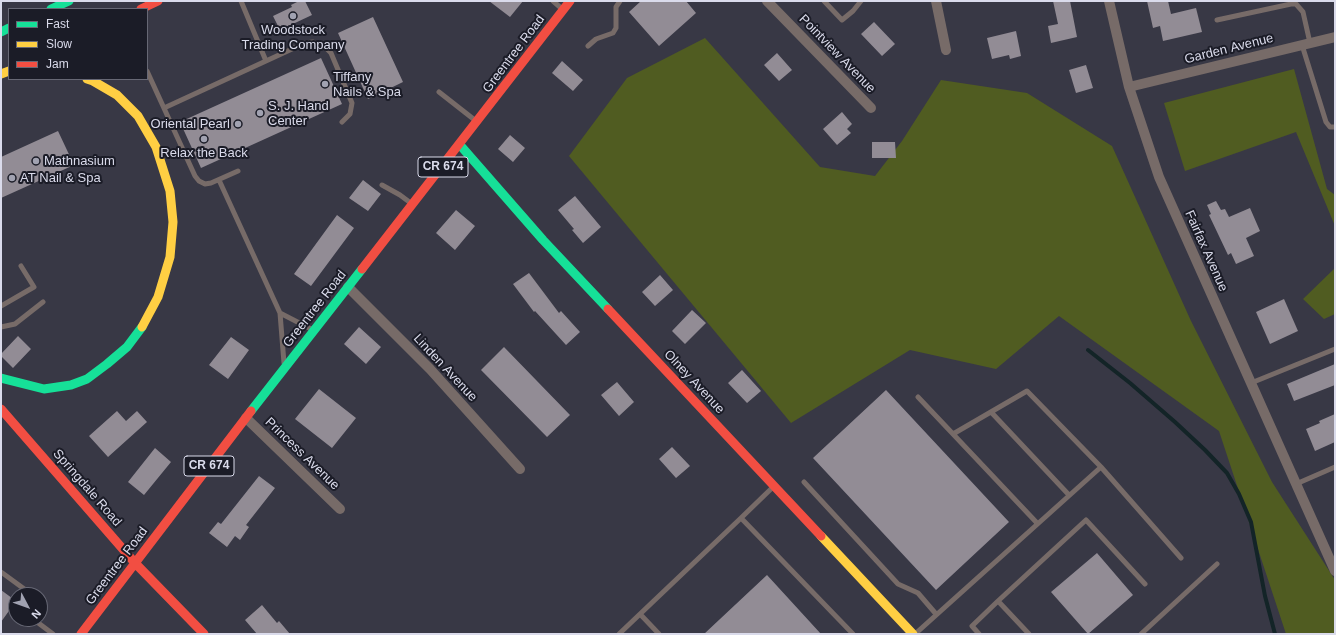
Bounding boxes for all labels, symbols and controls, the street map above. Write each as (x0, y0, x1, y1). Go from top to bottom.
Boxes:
legend (8, 8, 148, 80)
marker: Woodstock Trading Company (288, 11, 298, 21)
street label: Pointview Avenue (796, 11, 878, 97)
street label: Greentree Road (480, 12, 548, 96)
text: Fast (46, 17, 69, 31)
place label: Woodstock Trading Company (242, 22, 344, 53)
street label: Garden Avenue (1183, 30, 1275, 68)
text: Slow (46, 37, 72, 51)
text: Jam (46, 57, 69, 71)
place label: Tiffany Nails & Spa (333, 69, 401, 100)
marker: Tiffany Nails & Spa (320, 79, 330, 89)
place label: S. J. Hand Center (268, 98, 329, 129)
marker: S. J. Hand Center (255, 108, 265, 118)
place label: Oriental Pearl (151, 116, 230, 132)
marker: Oriental Pearl (233, 119, 243, 129)
marker: Relax the Back (199, 134, 209, 144)
place label: Relax the Back (160, 145, 248, 161)
place label: Mathnasium (44, 153, 115, 169)
marker: Mathnasium (31, 156, 41, 166)
road number: CR 674 (418, 157, 468, 177)
place label: AT Nail & Spa (20, 170, 101, 186)
marker: AT Nail & Spa (7, 173, 17, 183)
street label: Fairfax Avenue (1181, 208, 1231, 294)
street label: Greentree Road (280, 267, 350, 351)
street label: Linden Avenue (410, 331, 480, 405)
street label: Olney Avenue (661, 347, 727, 417)
street label: Princess Avenue (262, 415, 342, 493)
street label: Springdale Road (49, 446, 125, 530)
road number: CR 674 (184, 456, 234, 476)
street label: Greentree Road (83, 524, 151, 608)
north arrow (8, 587, 48, 627)
text: N (29, 607, 43, 621)

